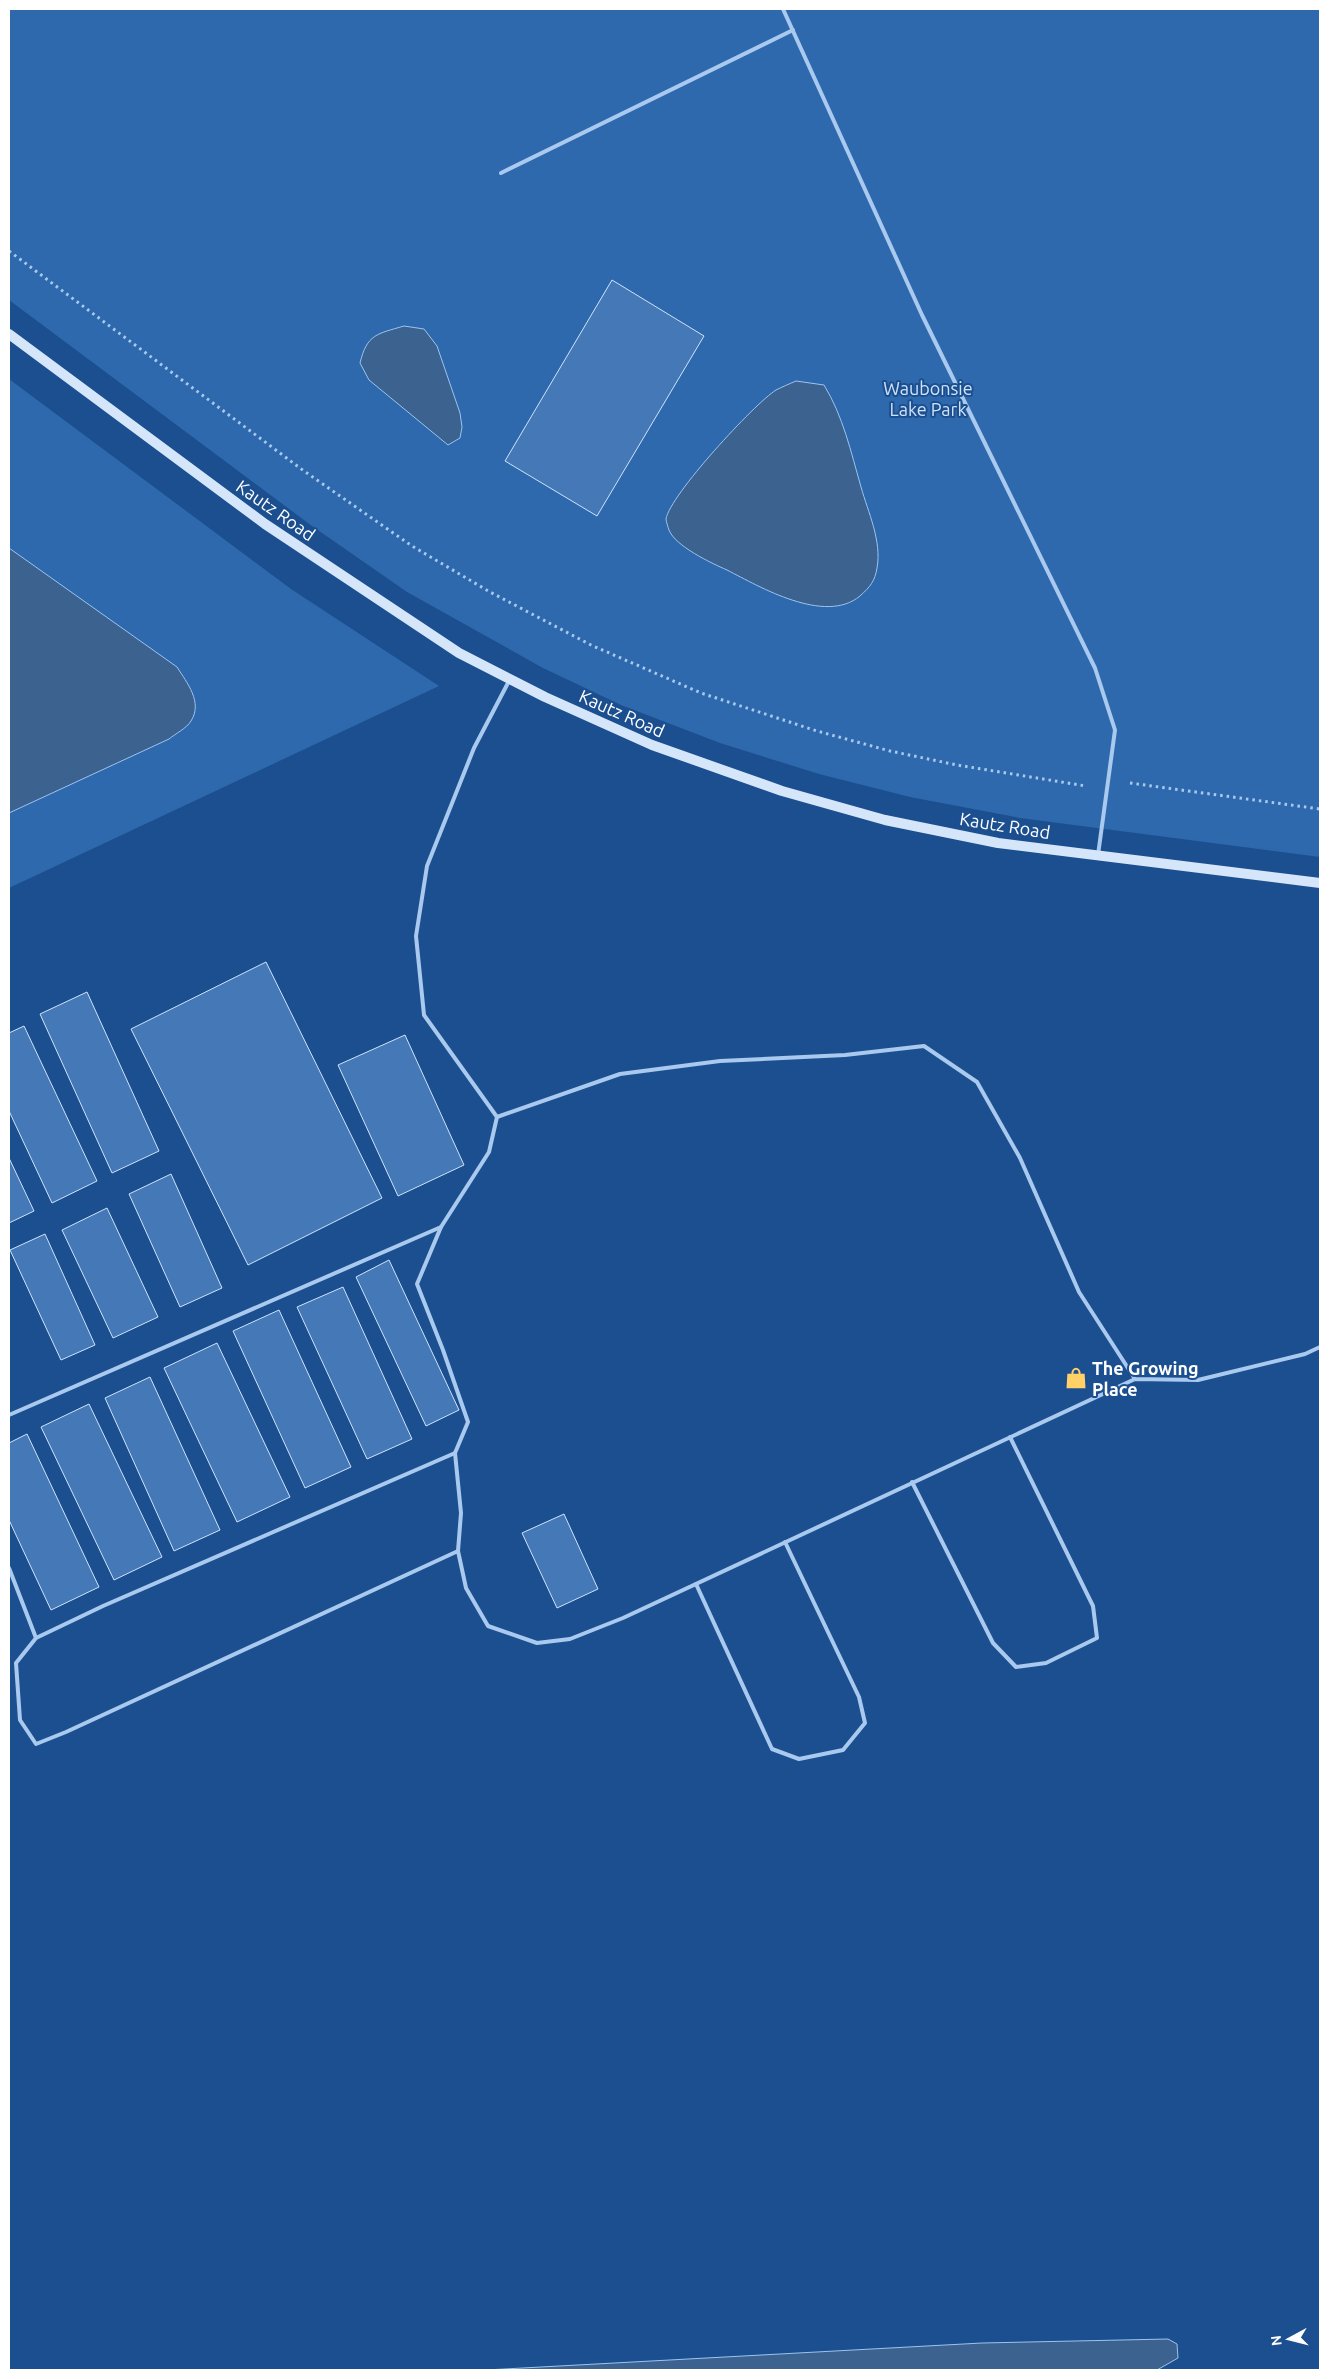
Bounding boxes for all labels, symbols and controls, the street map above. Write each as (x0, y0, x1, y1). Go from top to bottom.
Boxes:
park label: Waubonsie Lake Park (883, 378, 973, 419)
street label: Kautz Road (233, 476, 319, 544)
street label: Kautz Road (576, 685, 668, 741)
street label: Kautz Road (958, 808, 1052, 842)
place label: The Growing Place (1092, 1358, 1199, 1399)
shop icon: The Growing Place (1063, 1365, 1089, 1391)
north arrow (1264, 2314, 1314, 2364)
text: N (1268, 2334, 1285, 2347)

